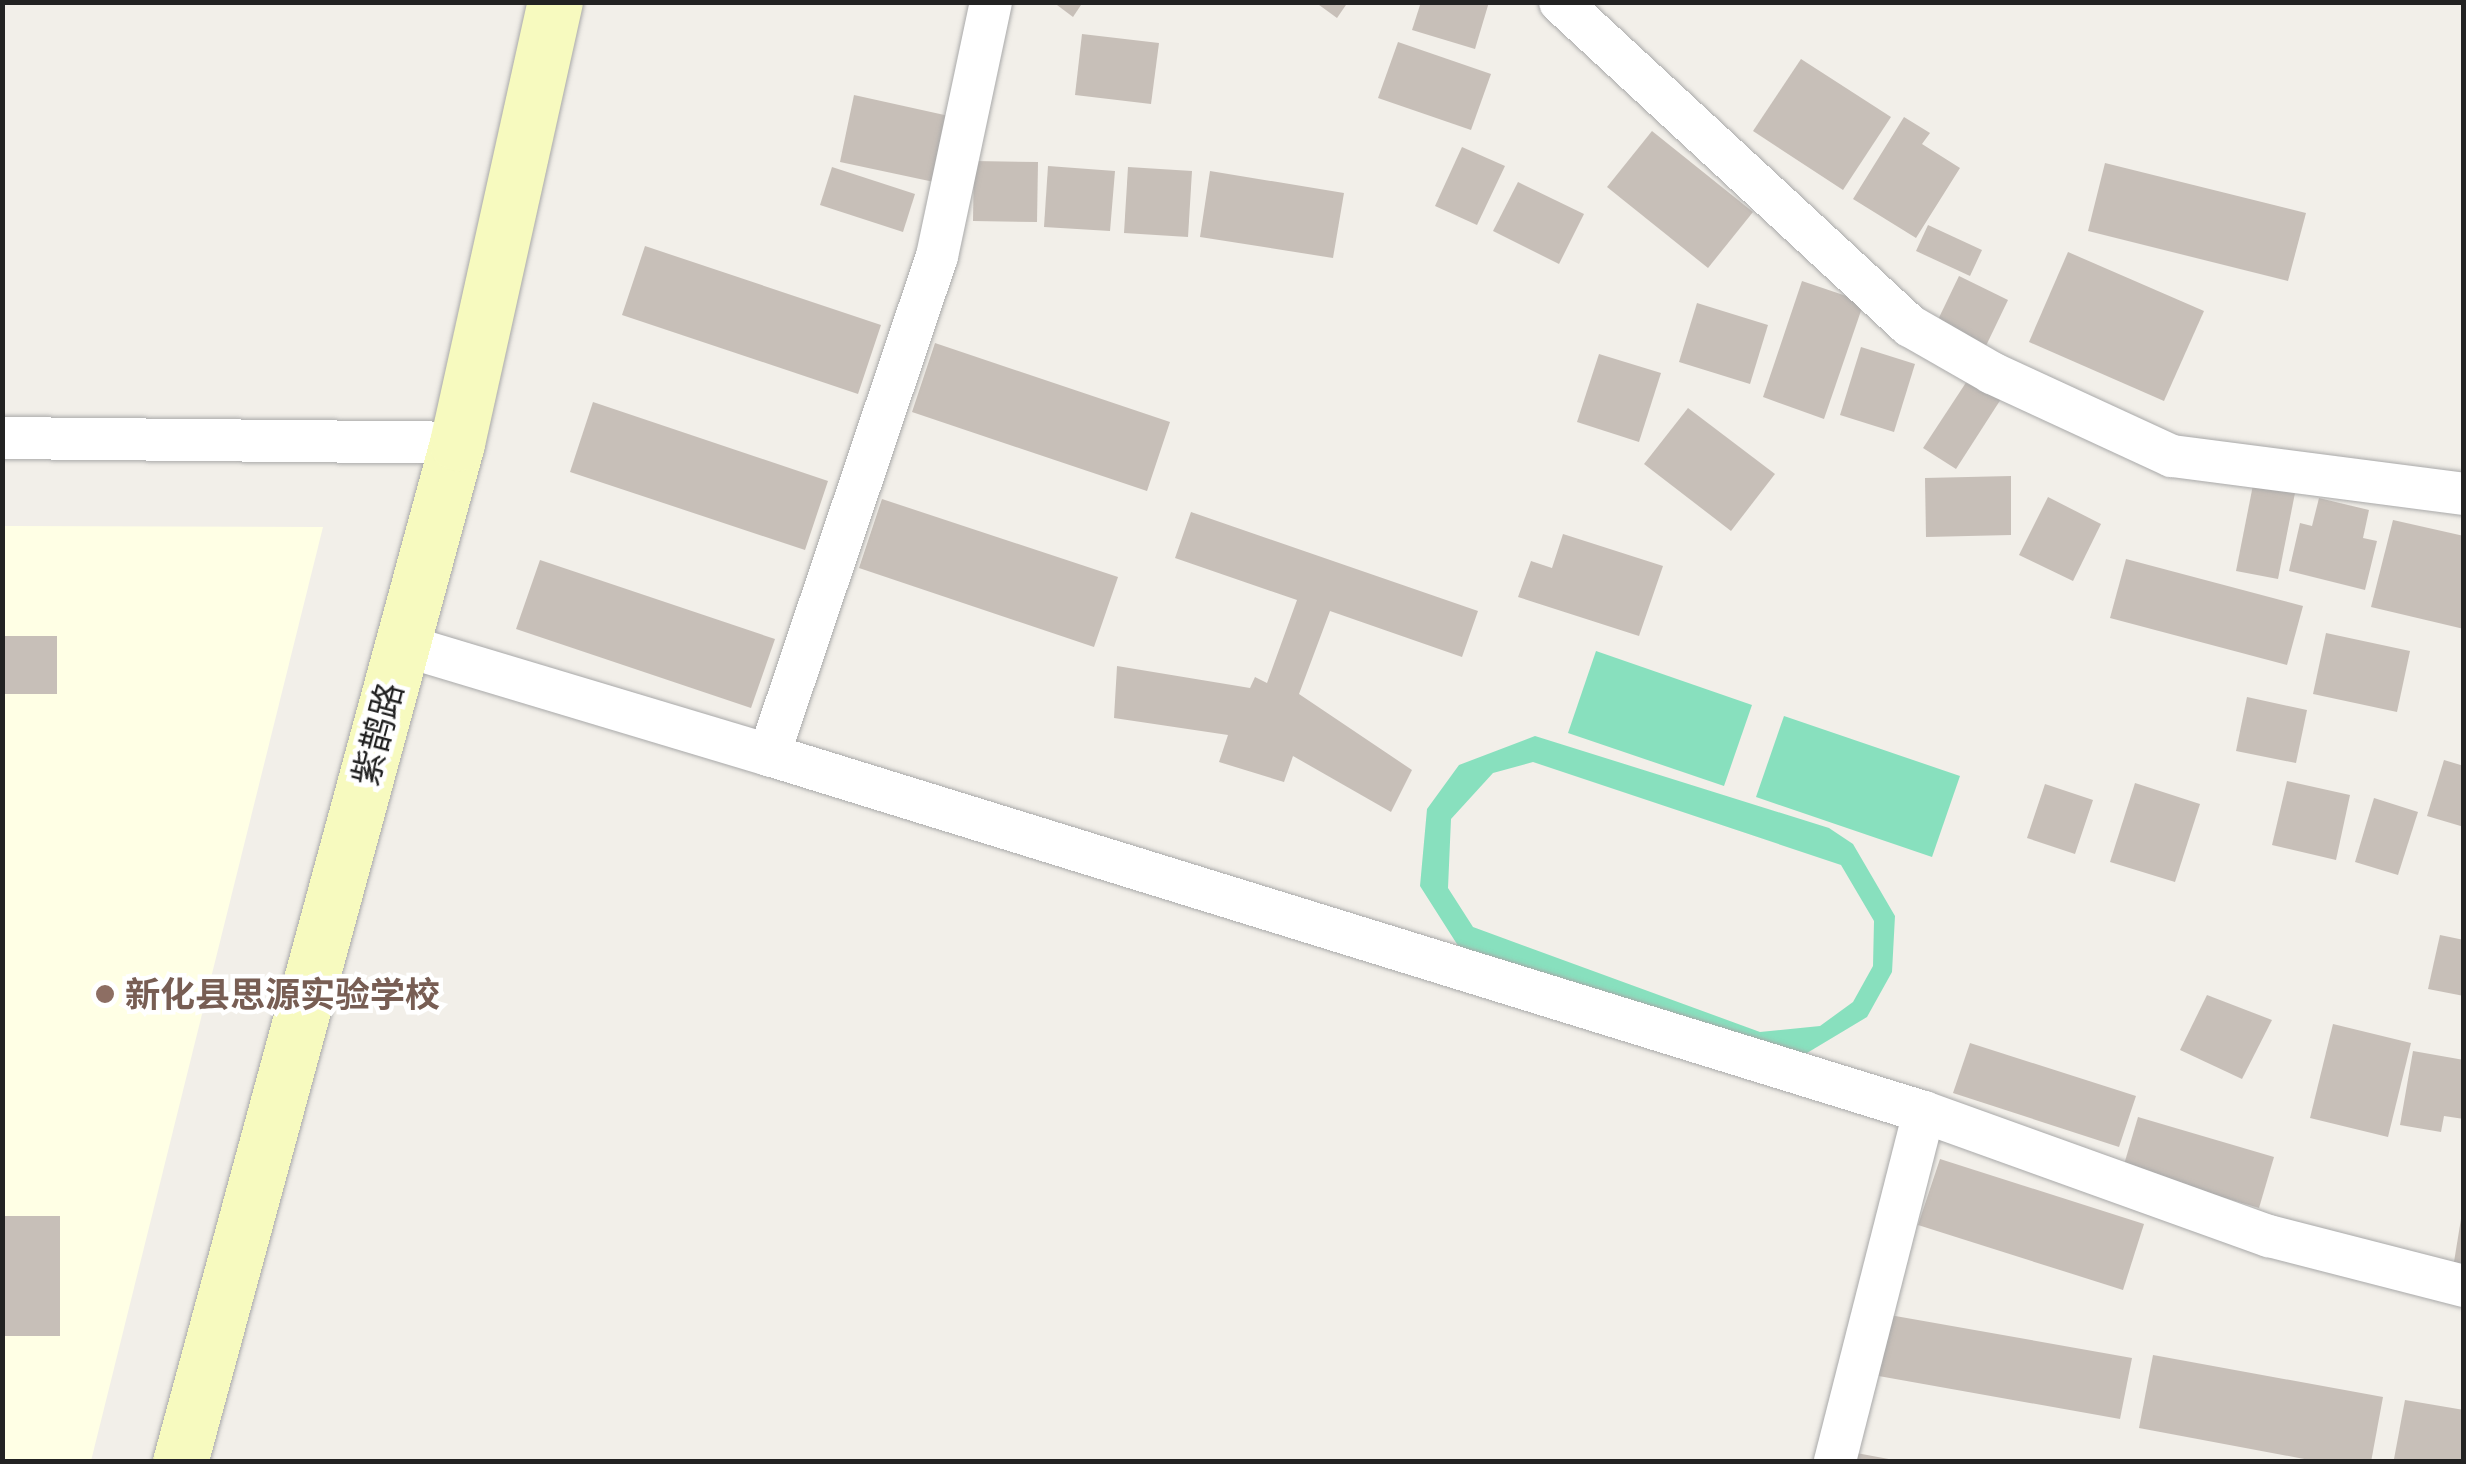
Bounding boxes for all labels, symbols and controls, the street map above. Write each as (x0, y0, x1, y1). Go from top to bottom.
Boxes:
street label: 紫鹊路 (343, 678, 411, 790)
place label: 新化县思源实验学校 (125, 973, 440, 1015)
marker: 新化县思源实验学校 (94, 983, 116, 1005)

